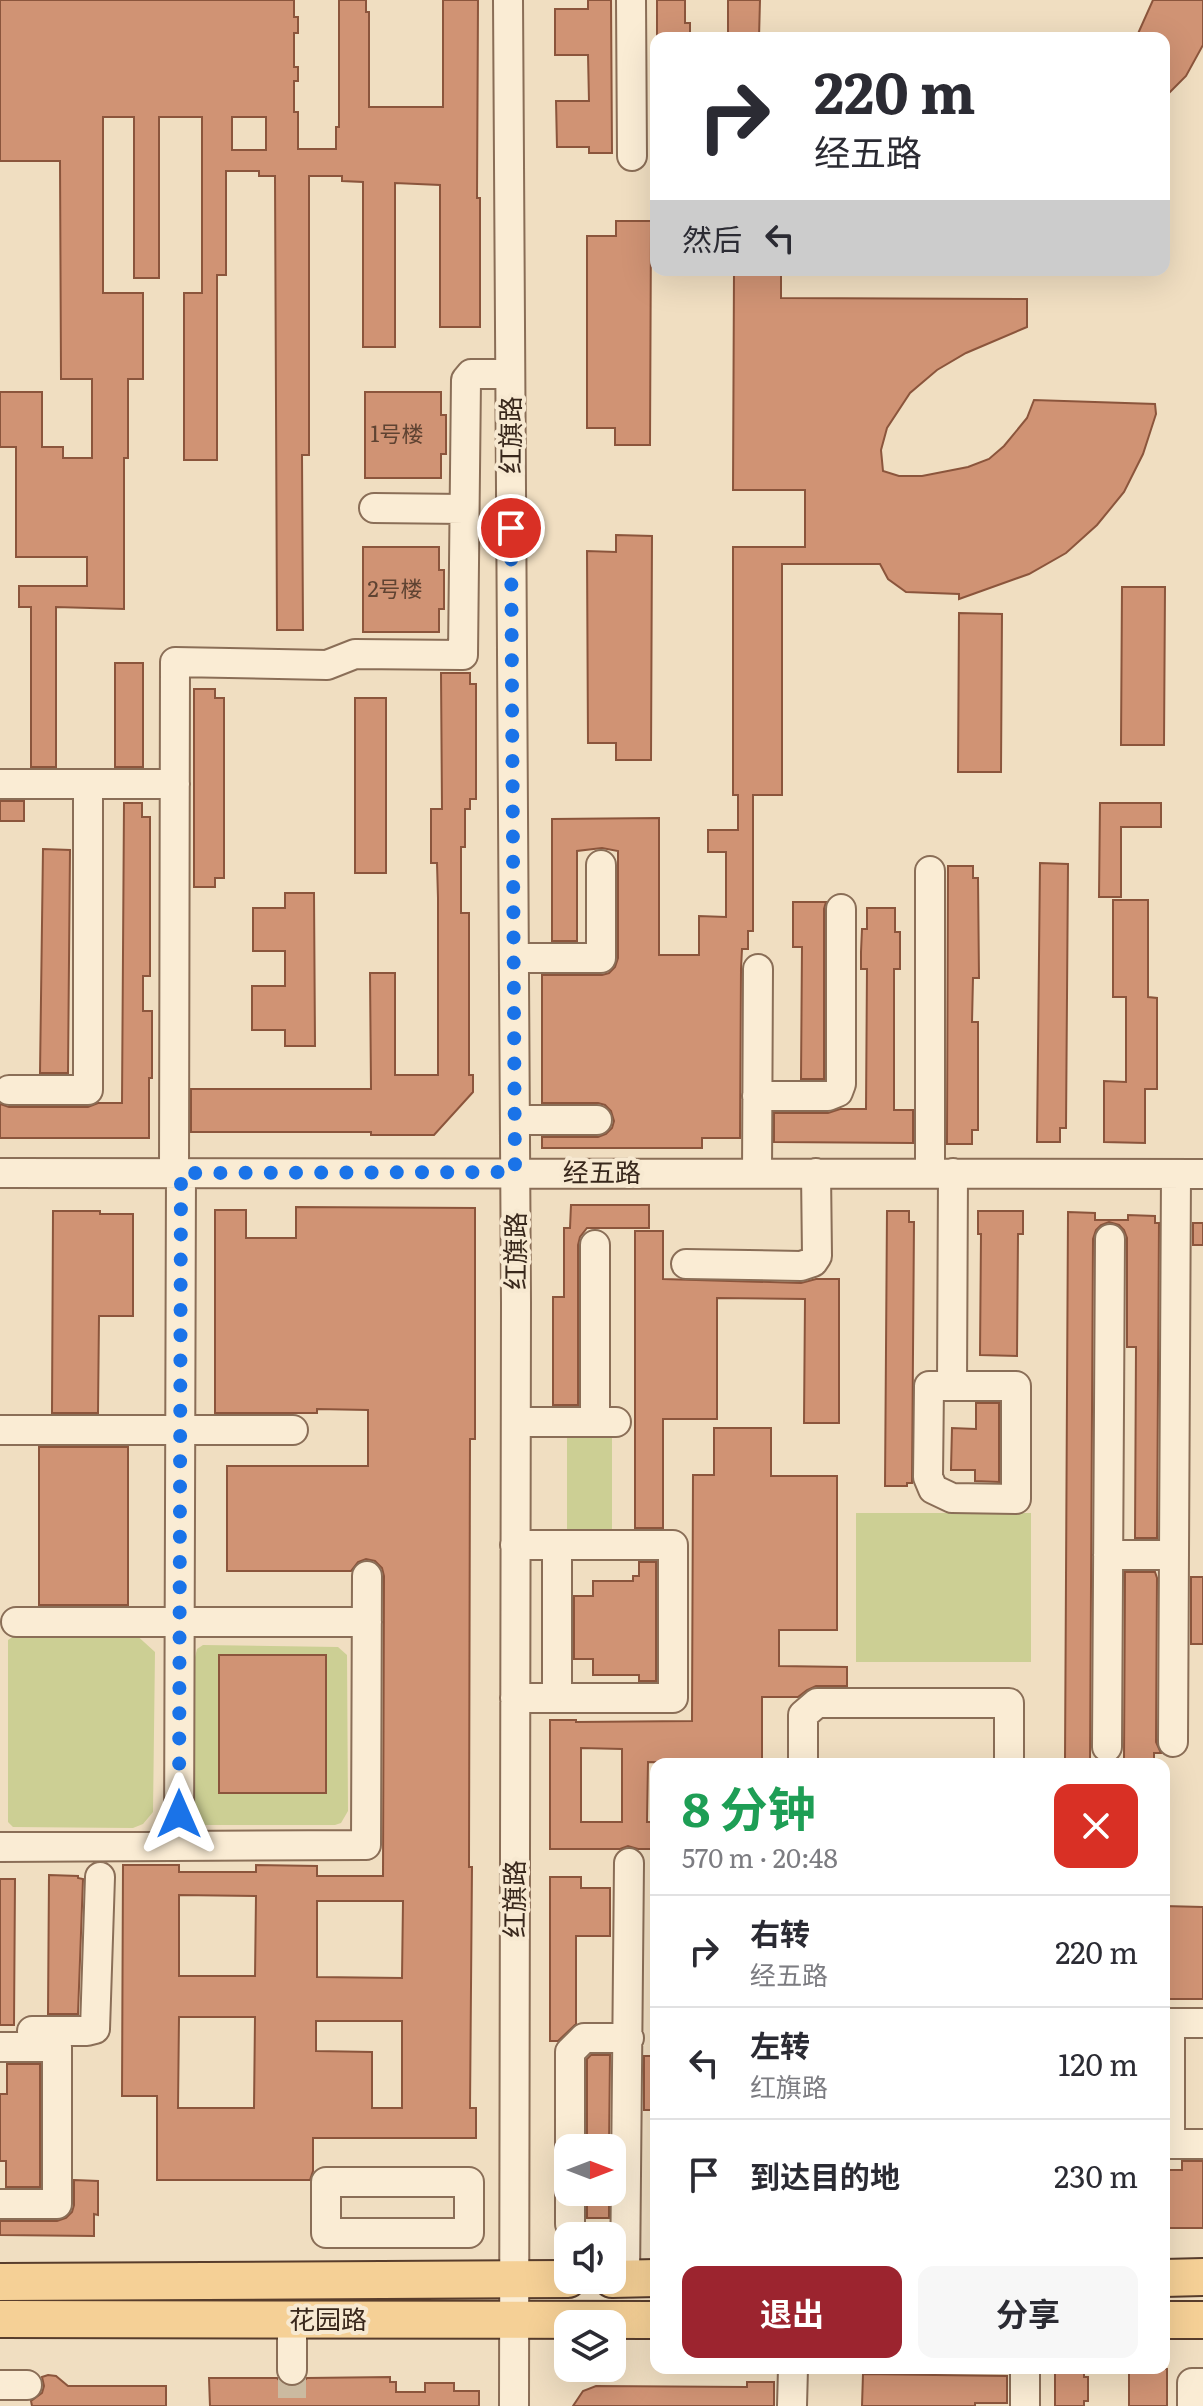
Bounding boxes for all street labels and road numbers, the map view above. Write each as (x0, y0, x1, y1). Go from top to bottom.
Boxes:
street label: 红旗路 (489, 396, 528, 474)
street label: 经五路 (563, 1151, 641, 1190)
street label: 红旗路 (494, 1212, 533, 1290)
street label: 红旗路 (493, 1860, 532, 1938)
street label: 花园路 (289, 2298, 367, 2337)

